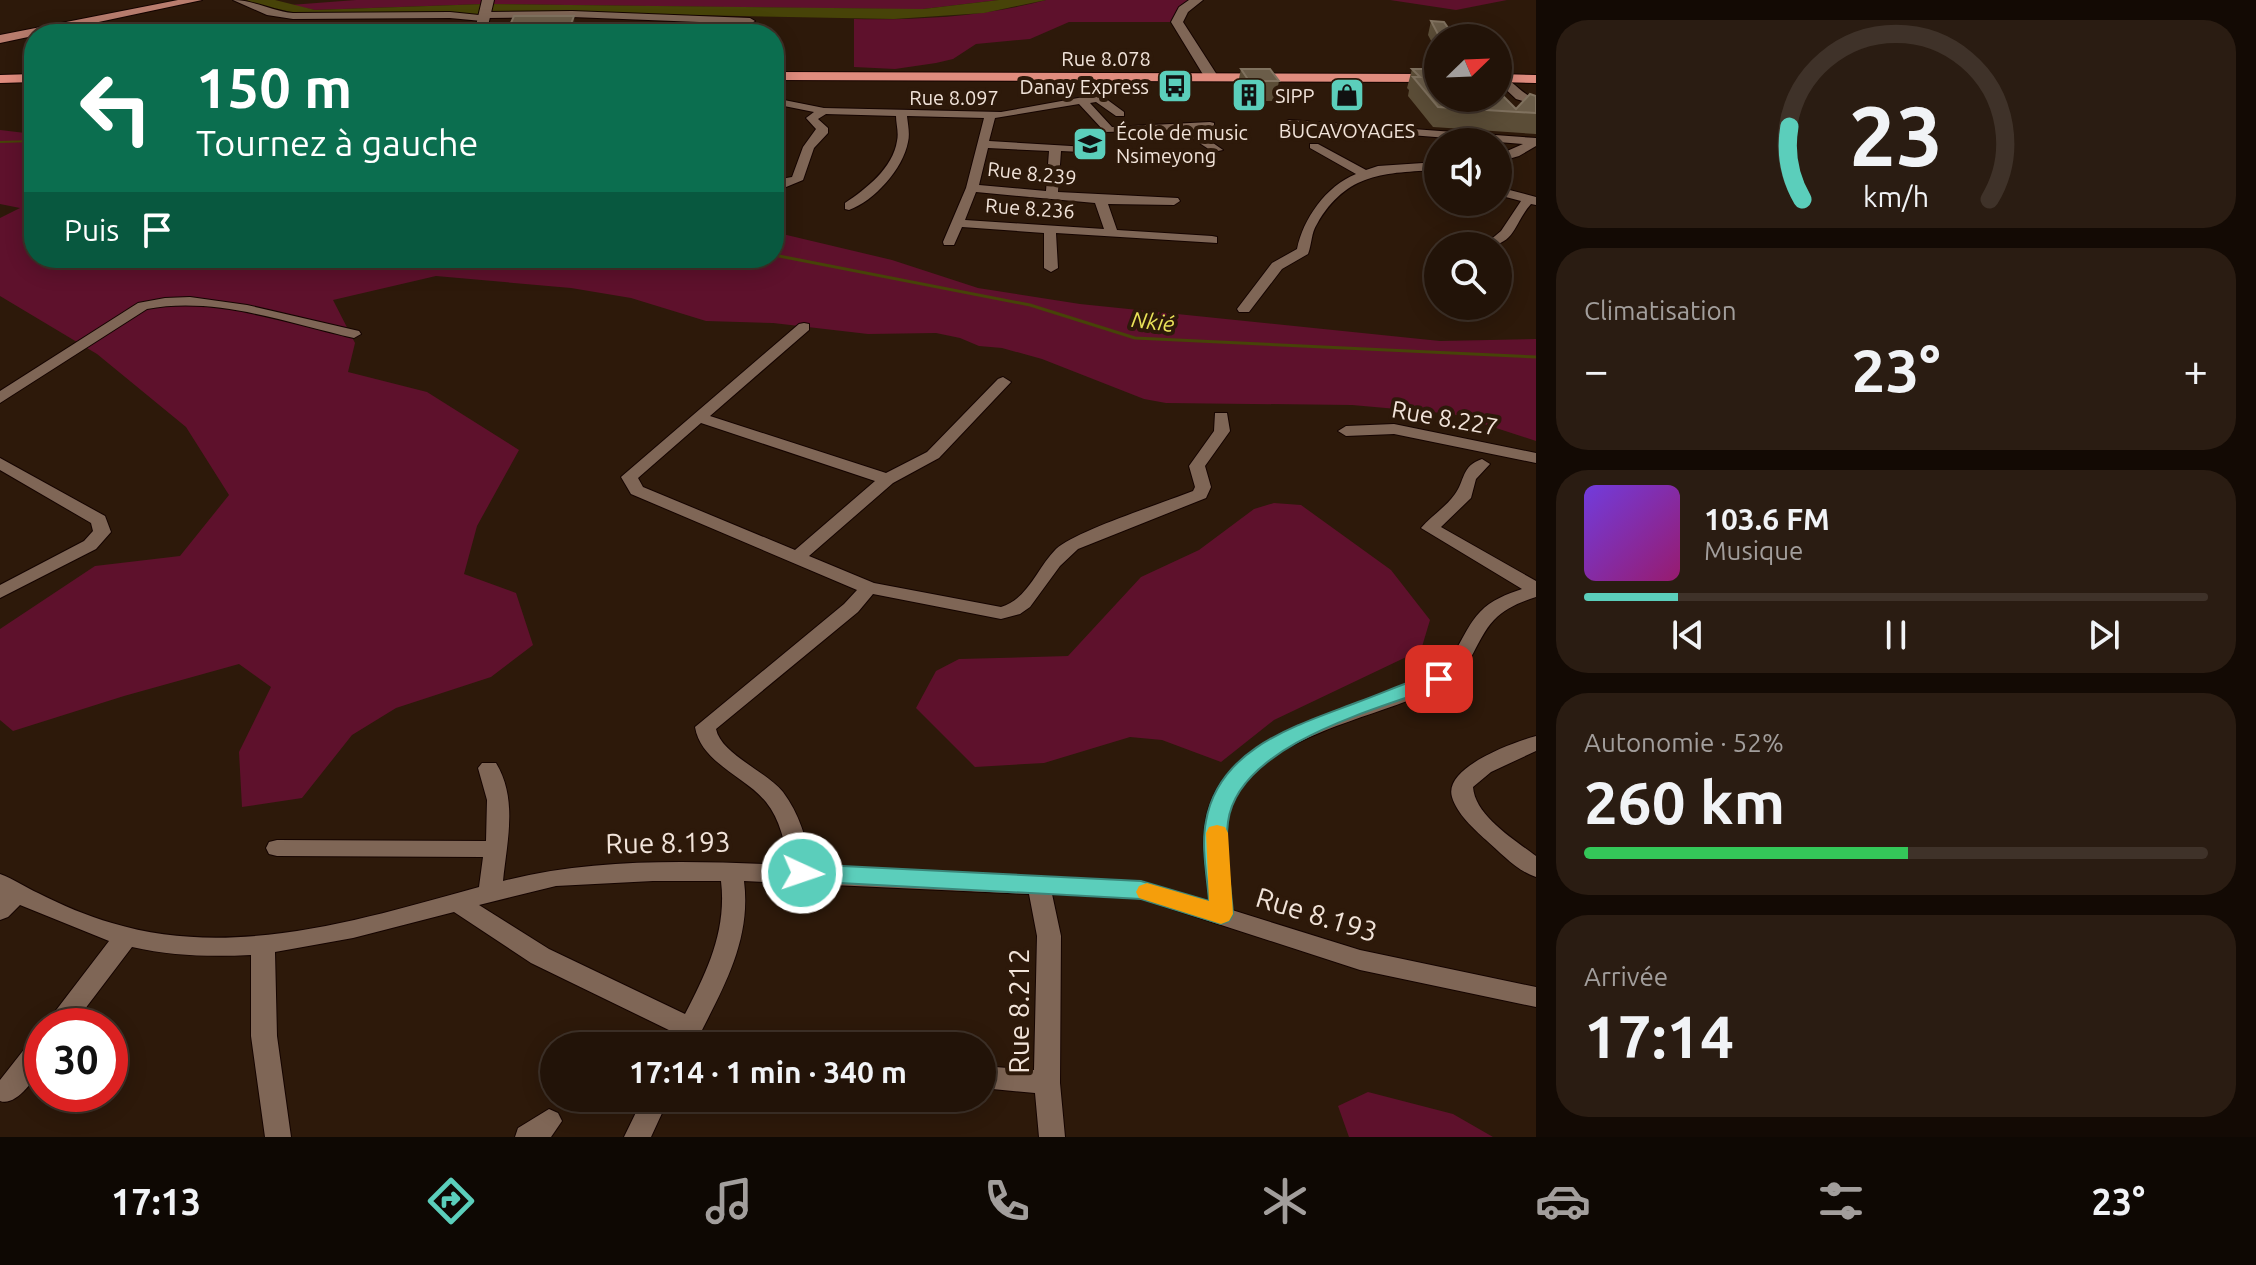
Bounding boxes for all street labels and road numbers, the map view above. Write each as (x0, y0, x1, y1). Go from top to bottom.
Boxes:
street label: Rue 8.078 (1061, 47, 1151, 70)
street label: Rue 8.097 (909, 86, 999, 109)
street label: Rue 8.239 (986, 157, 1078, 189)
street label: Rue 8.236 (985, 193, 1075, 223)
street label: Rue 8.227 (1390, 395, 1500, 441)
street label: Rue 8.193 (605, 825, 731, 859)
street label: Rue 8.193 (1253, 881, 1381, 947)
street label: Rue 8.212 (1003, 948, 1034, 1074)

